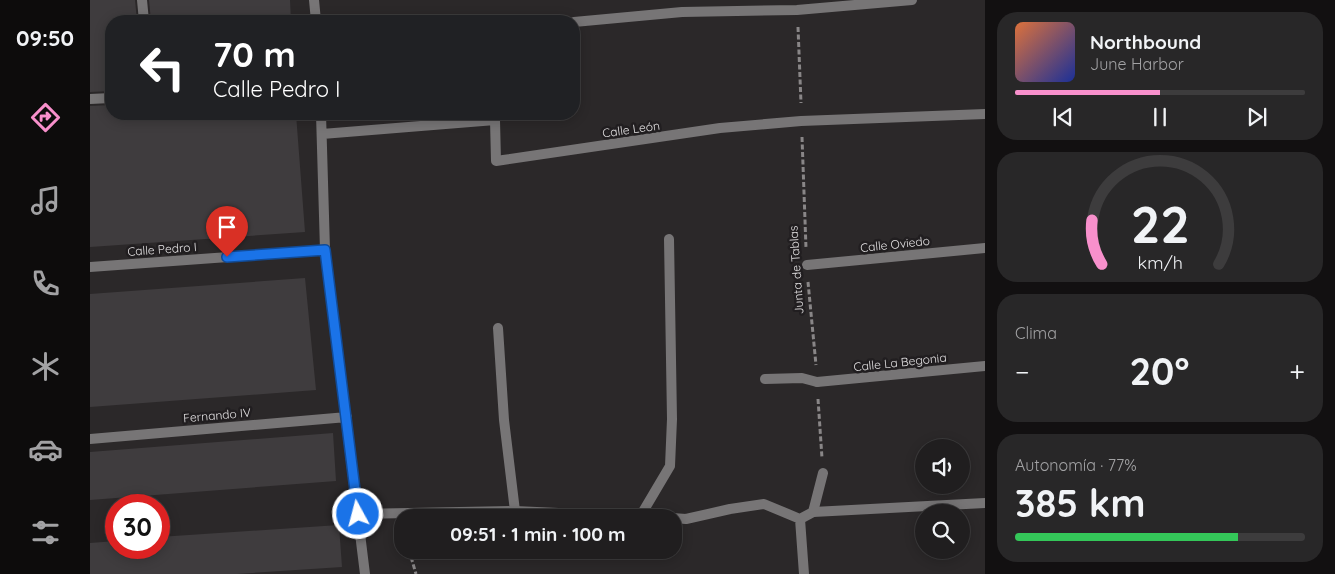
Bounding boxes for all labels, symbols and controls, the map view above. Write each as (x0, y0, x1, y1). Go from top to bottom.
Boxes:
text: 09:50 (16, 24, 74, 52)
text: Northbound (1090, 30, 1201, 54)
text: 70 m (213, 32, 296, 76)
icon: left (130, 35, 195, 100)
text: June Harbor (1090, 54, 1184, 74)
text: Calle Pedro I (213, 75, 340, 103)
icon: directions (28, 100, 63, 135)
icon: previous (1049, 103, 1077, 131)
icon: pause (1146, 103, 1174, 131)
icon: next (1243, 103, 1271, 131)
street label: Calle León (601, 118, 661, 140)
icon: music (28, 183, 63, 218)
text: 22 (1130, 191, 1190, 256)
pin (206, 206, 248, 257)
icon: arrive (213, 213, 241, 241)
street label: Junta de Tablas (785, 225, 807, 315)
street label: Calle Oviedo (859, 233, 931, 255)
street label: Calle Pedro I (127, 239, 197, 259)
text: km/h (1137, 251, 1183, 273)
icon: phone (28, 266, 63, 301)
text: Clima (1015, 323, 1057, 343)
text: 20° (1129, 347, 1189, 395)
icon: climate (28, 349, 63, 384)
street label: Calle La Begonia (853, 350, 947, 374)
text: − (1015, 354, 1030, 389)
text: + (1289, 354, 1305, 389)
street label: Fernando IV (183, 405, 252, 425)
icon: car (28, 432, 63, 467)
map controls (915, 439, 970, 559)
button: sound (915, 439, 970, 494)
text: Autonomía · 77% (1015, 455, 1137, 475)
text: 385 km (1015, 479, 1145, 527)
position arrow (331, 487, 383, 539)
speed limit sign: 30 (105, 494, 170, 559)
button: search (915, 504, 970, 559)
icon: filters (28, 515, 63, 550)
text: 09:51 · 1 min · 100 m (450, 522, 626, 546)

